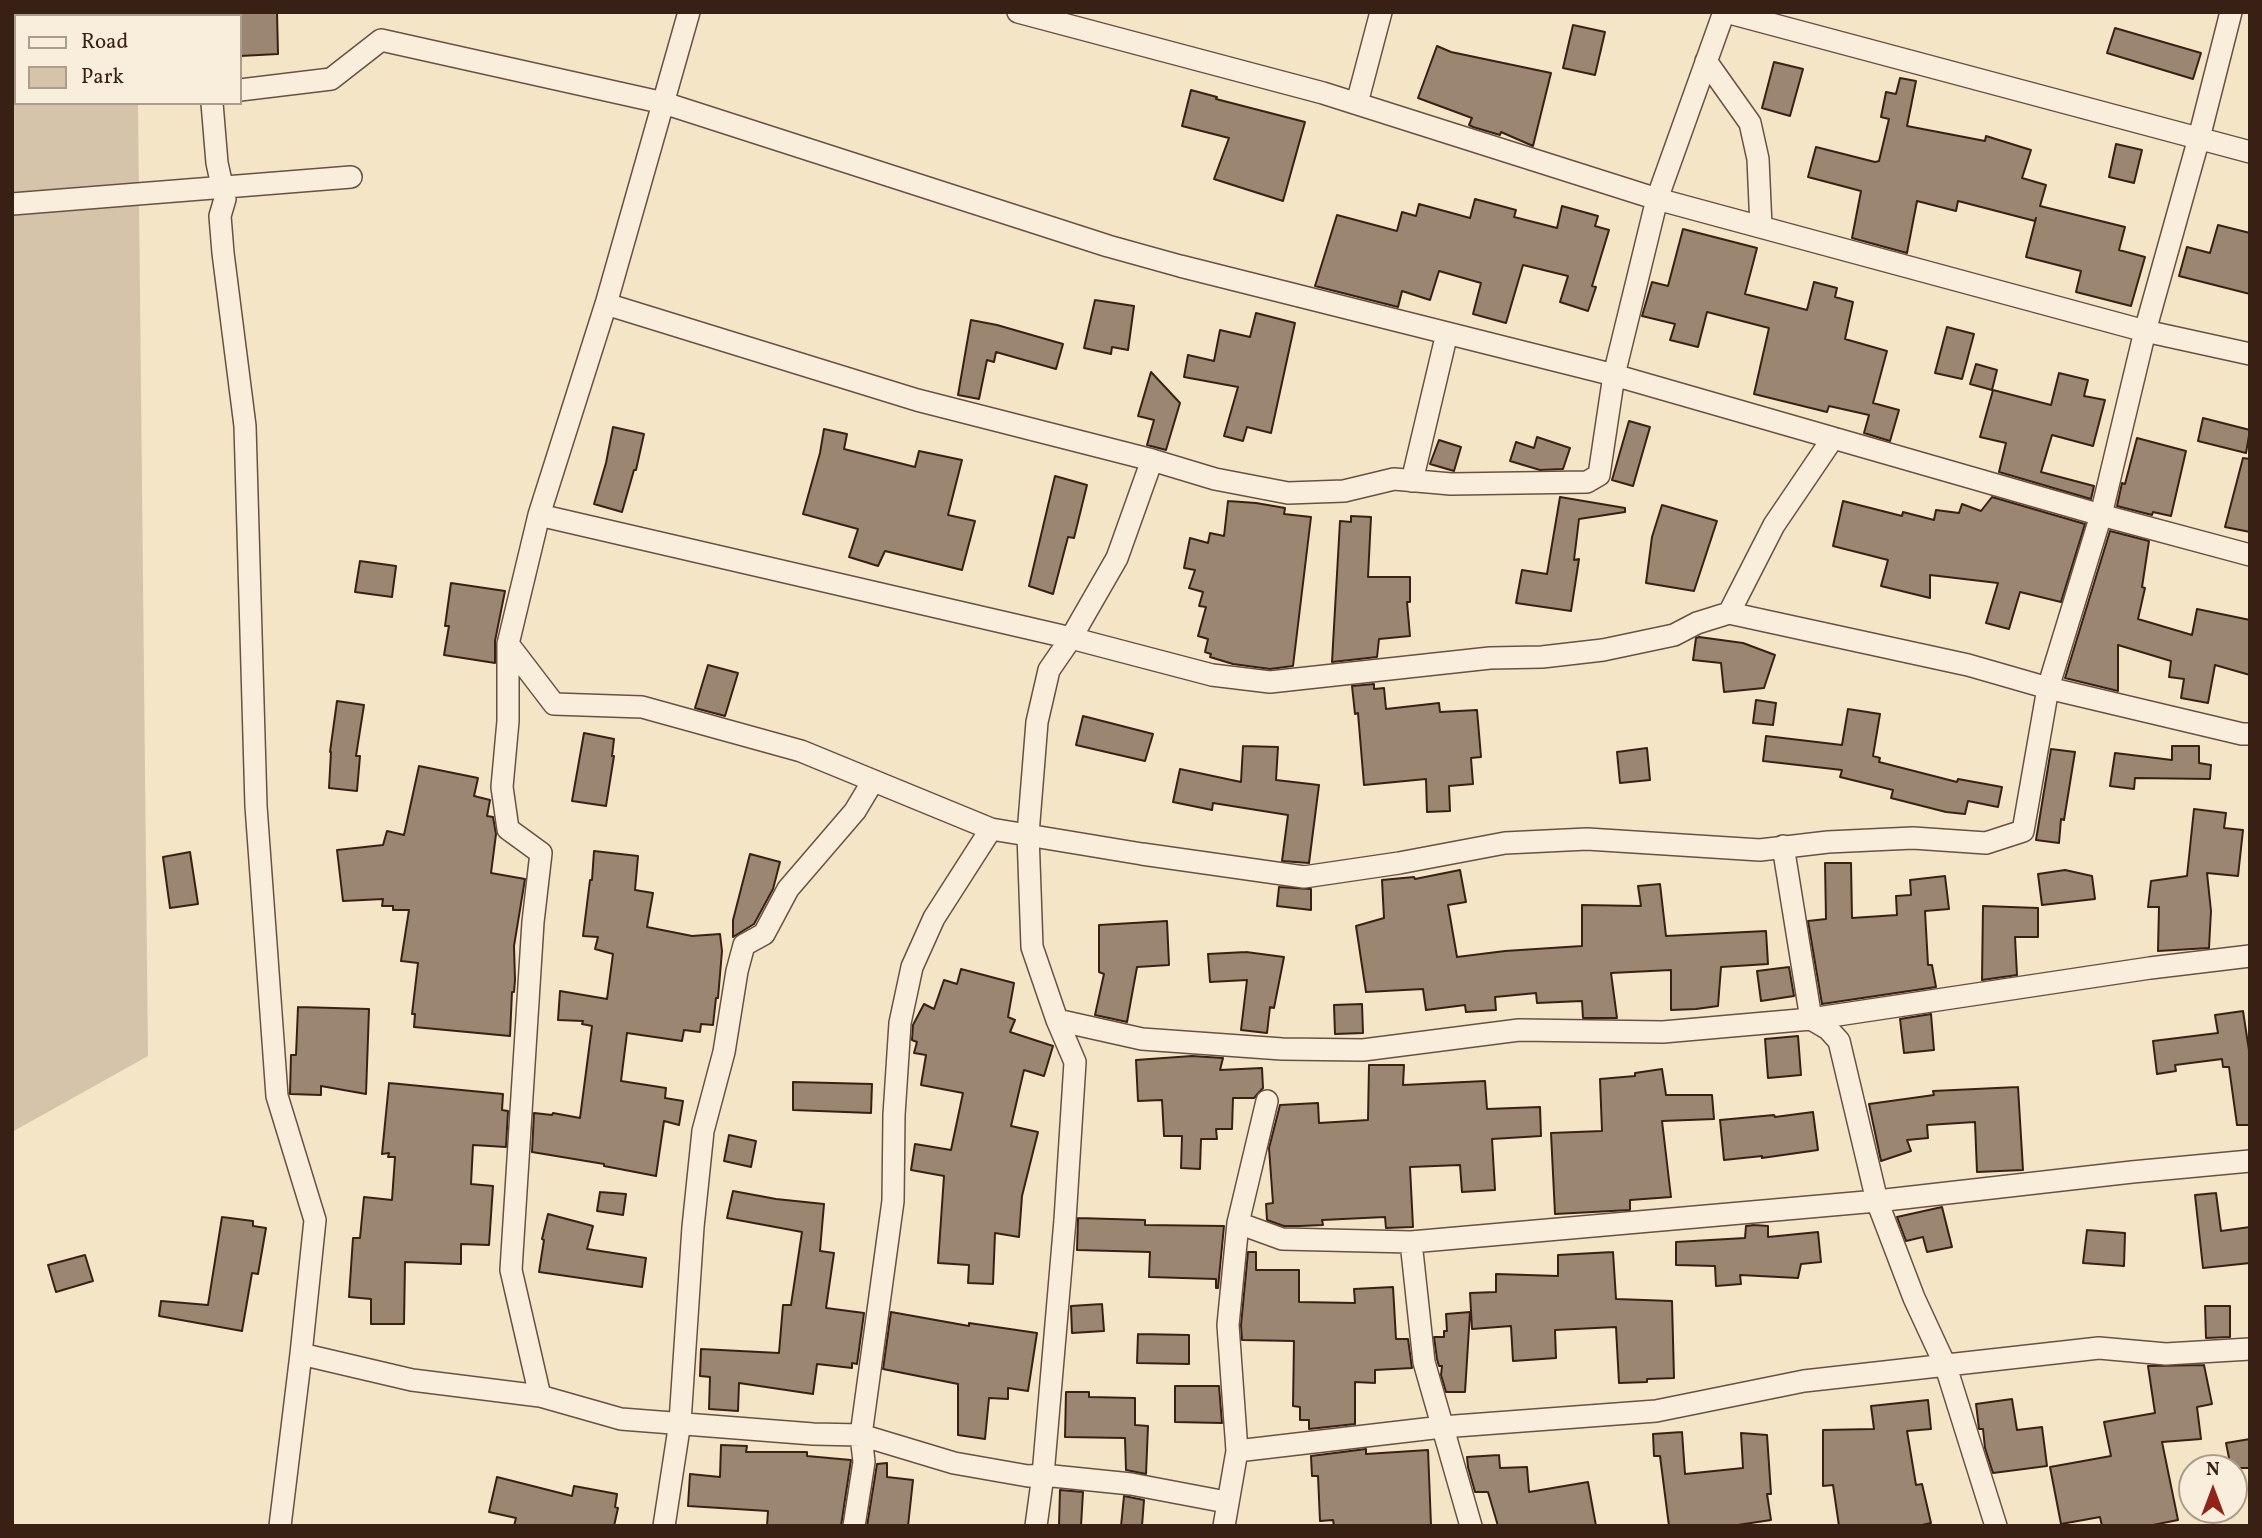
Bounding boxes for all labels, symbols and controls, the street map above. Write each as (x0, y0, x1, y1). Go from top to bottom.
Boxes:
legend (14, 14, 242, 105)
text: Road (81, 28, 128, 57)
text: Park (81, 63, 124, 92)
north arrow (2178, 1454, 2248, 1524)
text: N (2206, 1457, 2220, 1483)

